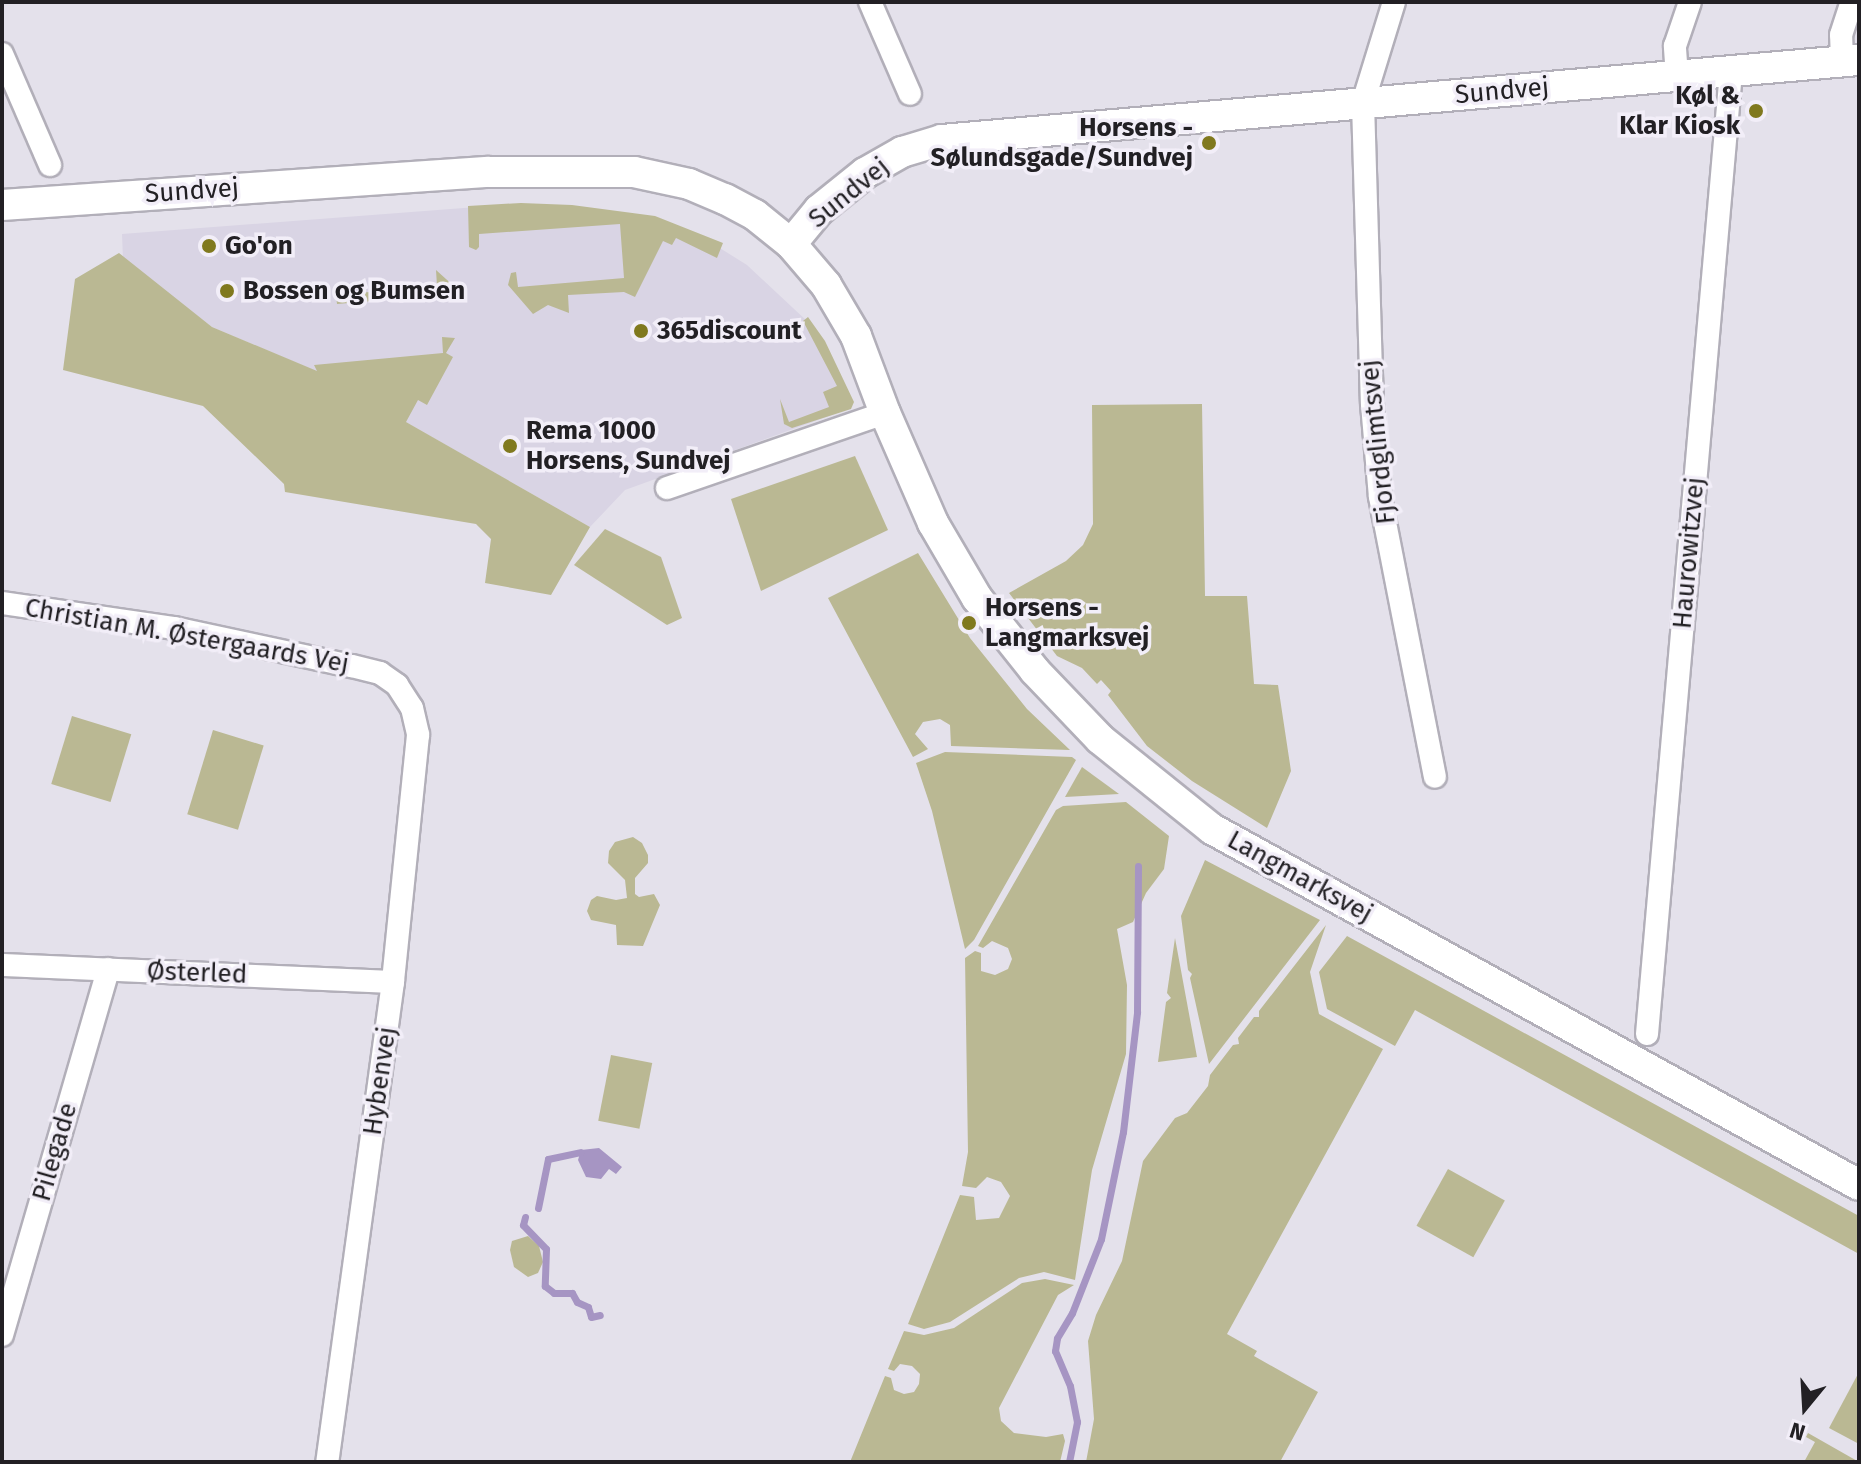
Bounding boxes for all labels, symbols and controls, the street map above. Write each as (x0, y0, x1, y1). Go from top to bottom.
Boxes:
street label: Sundvej (1454, 71, 1550, 111)
place label: Køl & Klar Kiosk (1619, 80, 1740, 142)
marker: Køl & Klar Kiosk (1747, 102, 1765, 120)
place label: Horsens - Sølundsgade/Sundvej (931, 112, 1193, 174)
marker: Horsens - Sølundsgade/Sundvej (1200, 134, 1218, 152)
street label: Sundvej (803, 151, 895, 235)
street label: Sundvej (144, 172, 240, 210)
place label: Go'on (225, 230, 293, 262)
marker: Go'on (200, 237, 218, 255)
place label: Bossen og Bumsen (243, 275, 465, 307)
marker: Bossen og Bumsen (218, 282, 236, 300)
place label: 365discount (657, 315, 802, 347)
marker: 365discount (632, 322, 650, 340)
street label: Fjordglimtsvej (1354, 358, 1402, 526)
place label: Rema 1000 Horsens, Sundvej (526, 415, 731, 476)
marker: Rema 1000 Horsens, Sundvej (501, 437, 519, 455)
street label: Haurowitzvej (1667, 476, 1711, 630)
street label: Christian M. Østergaards Vej (22, 592, 352, 680)
place label: Horsens - Langmarksvej (985, 592, 1149, 654)
marker: Horsens - Langmarksvej (960, 614, 978, 632)
street label: Langmarksvej (1222, 824, 1378, 930)
street label: Østerled (146, 956, 248, 990)
street label: Hybenvej (357, 1025, 403, 1137)
street label: Pilegade (26, 1099, 84, 1205)
north arrow (1765, 1368, 1845, 1448)
text: N (1786, 1416, 1809, 1446)

